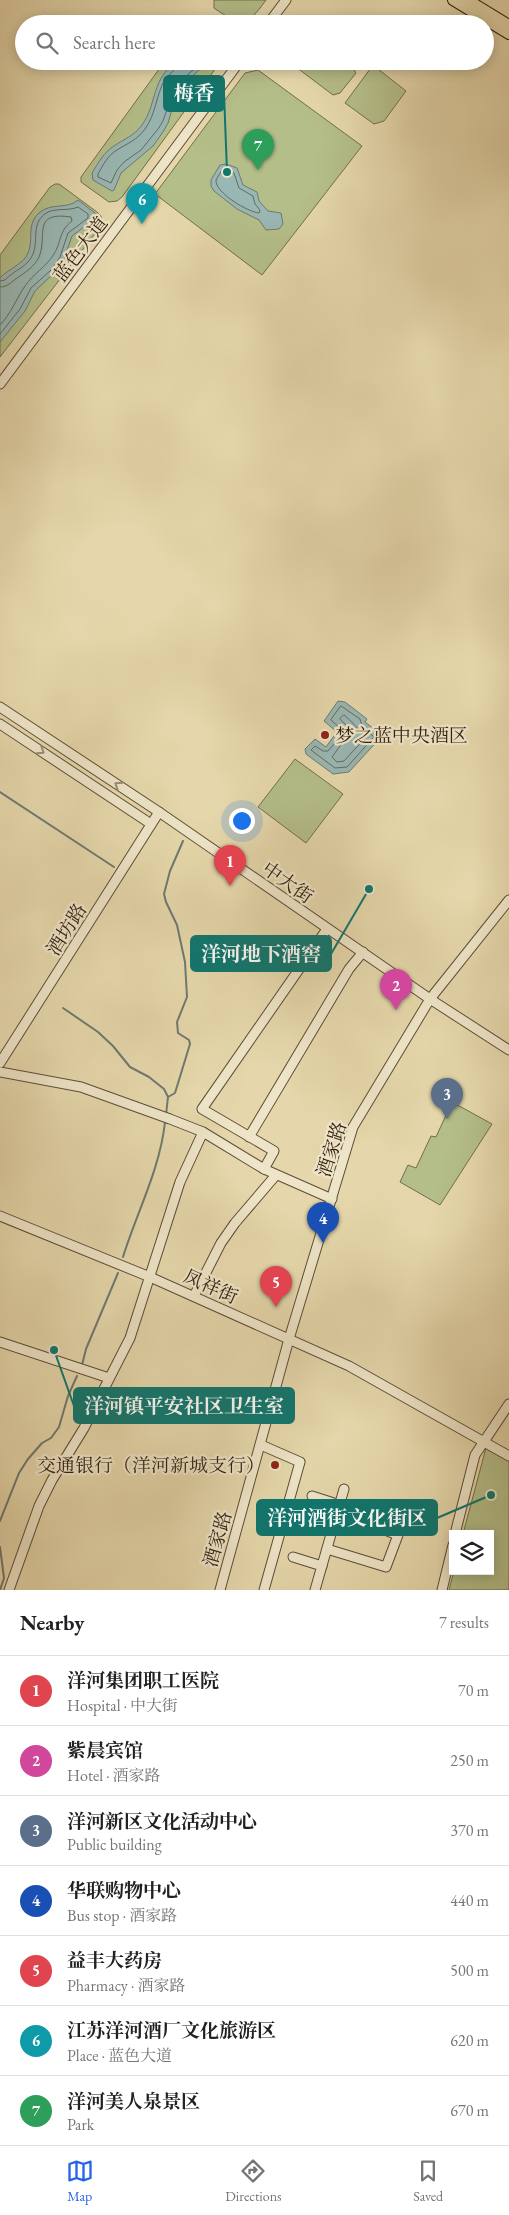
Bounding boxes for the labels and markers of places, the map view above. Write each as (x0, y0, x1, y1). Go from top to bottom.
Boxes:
callout: 梅香 (164, 76, 224, 111)
pin: 7 (242, 129, 274, 170)
pin: 6 (126, 183, 158, 224)
place label: 梦之蓝中央酒区 (335, 723, 468, 748)
marker: 梦之蓝中央酒区 (319, 729, 331, 741)
pin: 1 (214, 845, 246, 886)
callout: 洋河地下酒窖 (191, 936, 331, 971)
pin: 2 (380, 969, 412, 1010)
pin: 3 (431, 1078, 463, 1119)
pin: 4 (307, 1202, 339, 1243)
pin: 5 (260, 1266, 292, 1307)
callout: 洋河镇平安社区卫生室 (74, 1388, 294, 1423)
place label: 交通银行（洋河新城支行） (37, 1453, 265, 1478)
marker: 交通银行（洋河新城支行） (269, 1459, 281, 1471)
callout: 洋河酒街文化街区 (257, 1500, 437, 1535)

